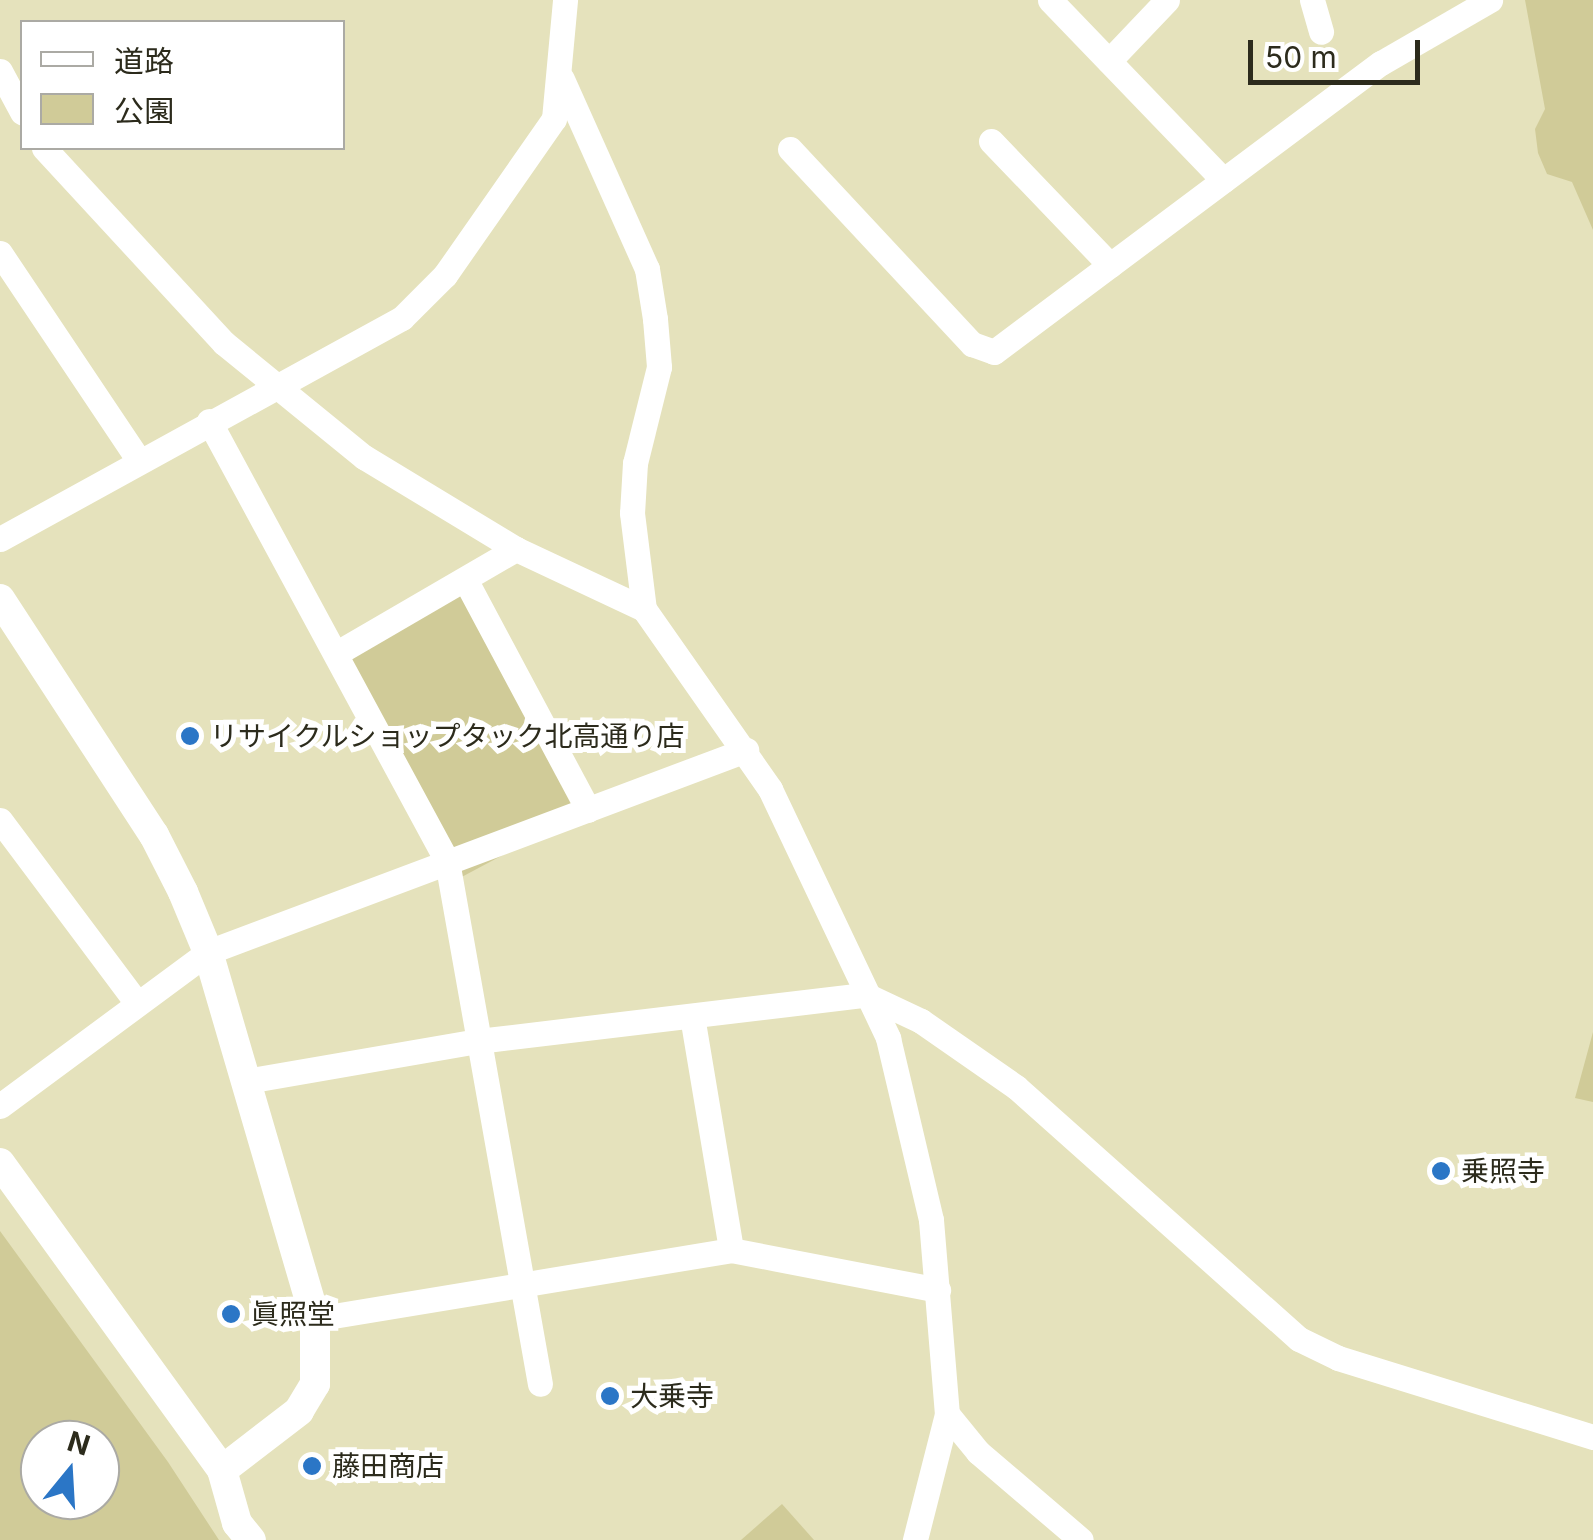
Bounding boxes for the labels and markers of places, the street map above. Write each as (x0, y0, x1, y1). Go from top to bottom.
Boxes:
place label: リサイクルショップタック北高通り店 (210, 719, 686, 753)
marker: リサイクルショップタック北高通り店 (179, 725, 201, 747)
place label: 乗照寺 (1461, 1154, 1545, 1188)
marker: 乗照寺 (1430, 1160, 1452, 1182)
place label: 眞照堂 (251, 1297, 335, 1331)
marker: 眞照堂 (220, 1303, 242, 1325)
place label: 大乗寺 (630, 1379, 714, 1413)
marker: 大乗寺 (599, 1385, 621, 1407)
place label: 藤田商店 (332, 1449, 444, 1483)
marker: 藤田商店 (301, 1455, 323, 1477)

